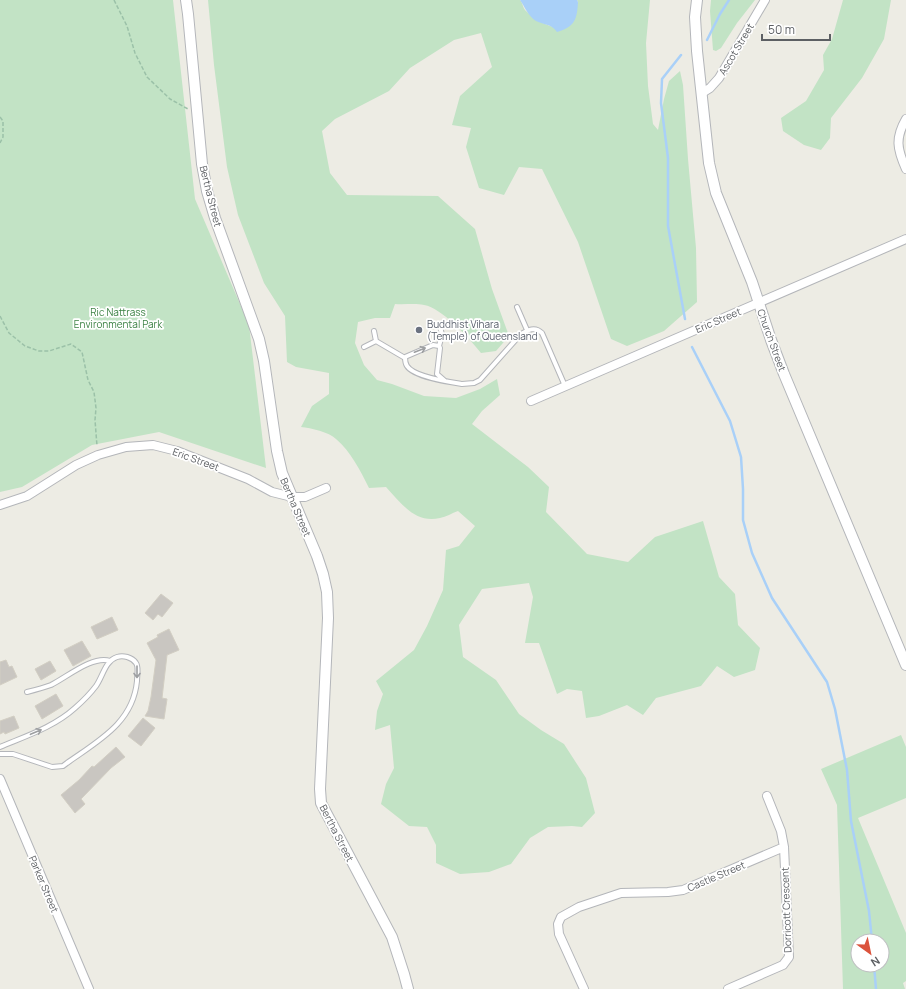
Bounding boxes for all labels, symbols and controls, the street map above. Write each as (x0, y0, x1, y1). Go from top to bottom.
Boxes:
scale bar (762, 16, 830, 42)
street label: Ascot Street (715, 20, 757, 78)
text: 50 m (768, 21, 795, 38)
street label: Bertha Street (197, 164, 225, 228)
street label: Eric Street (693, 304, 743, 336)
park label: Ric Nattrass Environmental Park (74, 305, 163, 331)
street label: Church Street (754, 307, 790, 373)
place label: Buddhist Vihara (Temple) of Queensland (427, 317, 538, 343)
marker: Buddhist Vihara (Temple) of Queensland (414, 325, 424, 335)
one-way arrow (413, 346, 425, 353)
street label: Eric Street (171, 444, 221, 474)
street label: Bertha Street (277, 476, 315, 538)
one-way arrow (133, 665, 141, 678)
one-way arrow (30, 728, 42, 735)
street label: Bertha Street (317, 802, 357, 864)
street label: Parker Street (26, 853, 62, 915)
street label: Castle Street (685, 858, 747, 894)
street label: Dorricott Crescent (778, 867, 794, 953)
north arrow (850, 933, 890, 973)
text: N (868, 953, 883, 970)

